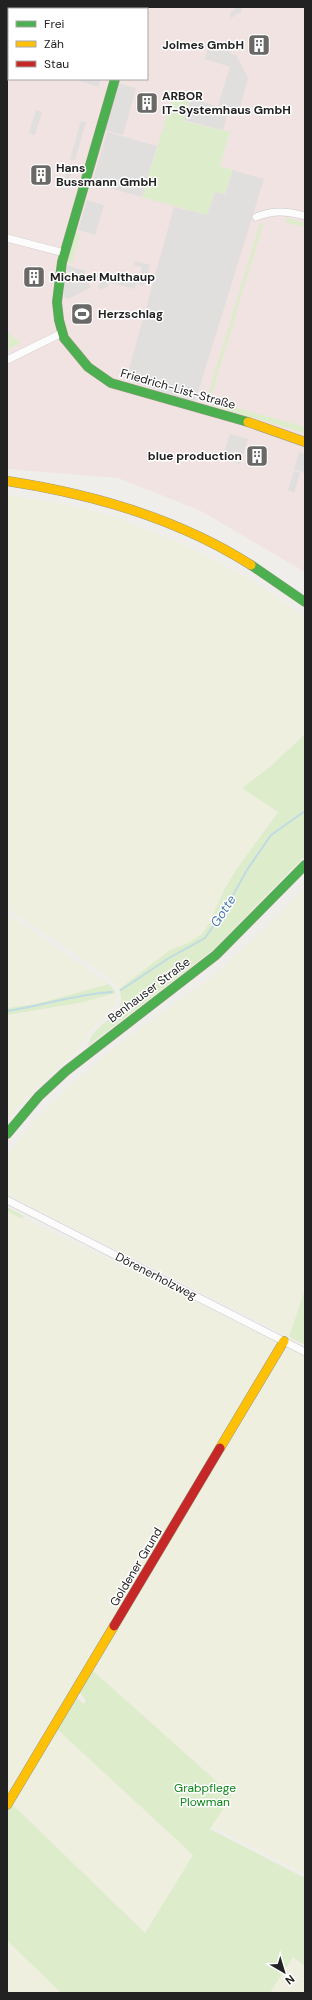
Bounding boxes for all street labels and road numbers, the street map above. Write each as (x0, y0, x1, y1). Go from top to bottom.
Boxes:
street label: Friedrich-List-Straße (119, 365, 238, 413)
street label: Benhauser Straße (105, 954, 193, 1026)
street label: Dörenerholzweg (113, 1249, 200, 1303)
street label: Goldener Grund (106, 1525, 166, 1609)

